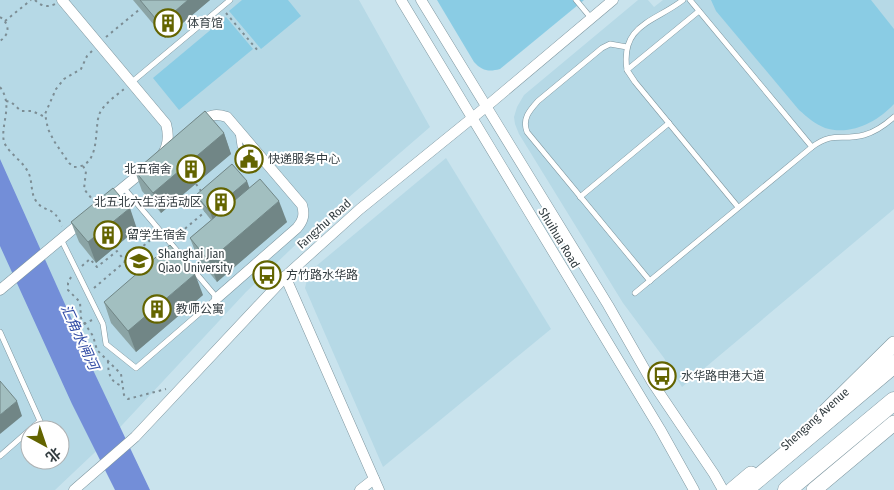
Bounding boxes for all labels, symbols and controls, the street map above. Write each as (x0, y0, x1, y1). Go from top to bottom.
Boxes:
building icon: 体育馆 (153, 8, 183, 38)
place label: 体育馆 (187, 16, 223, 30)
public building icon: 快递服务中心 (234, 144, 264, 174)
place label: 快递服务中心 (268, 152, 340, 166)
building icon: 北五宿舍 (176, 154, 206, 184)
place label: 北五宿舍 (124, 162, 172, 176)
building icon: 北五北六生活活动区 (206, 187, 236, 217)
place label: 北五北六生活活动区 (94, 195, 202, 209)
street label: Fangzhu Road (294, 196, 354, 252)
street label: Shuihua Road (536, 205, 582, 271)
building icon: 留学生宿舍 (93, 220, 123, 250)
place label: 留学生宿舍 (127, 228, 187, 242)
school or university icon: Shanghai Jian Qiao University (124, 246, 154, 276)
place label: Shanghai Jian Qiao University (158, 247, 233, 275)
bus stop icon: 方竹路水华路 (252, 260, 282, 290)
place label: 方竹路水华路 (286, 268, 358, 282)
building icon: 教师公寓 (142, 294, 172, 324)
water label: 汇角水闸河 (57, 302, 103, 375)
place label: 教师公寓 (176, 302, 224, 316)
bus stop icon: 水华路申港大道 (647, 361, 677, 391)
place label: 水华路申港大道 (681, 369, 765, 383)
street label: Shengang Avenue (778, 385, 852, 453)
north arrow (20, 420, 70, 470)
text: 北 (42, 444, 64, 466)

